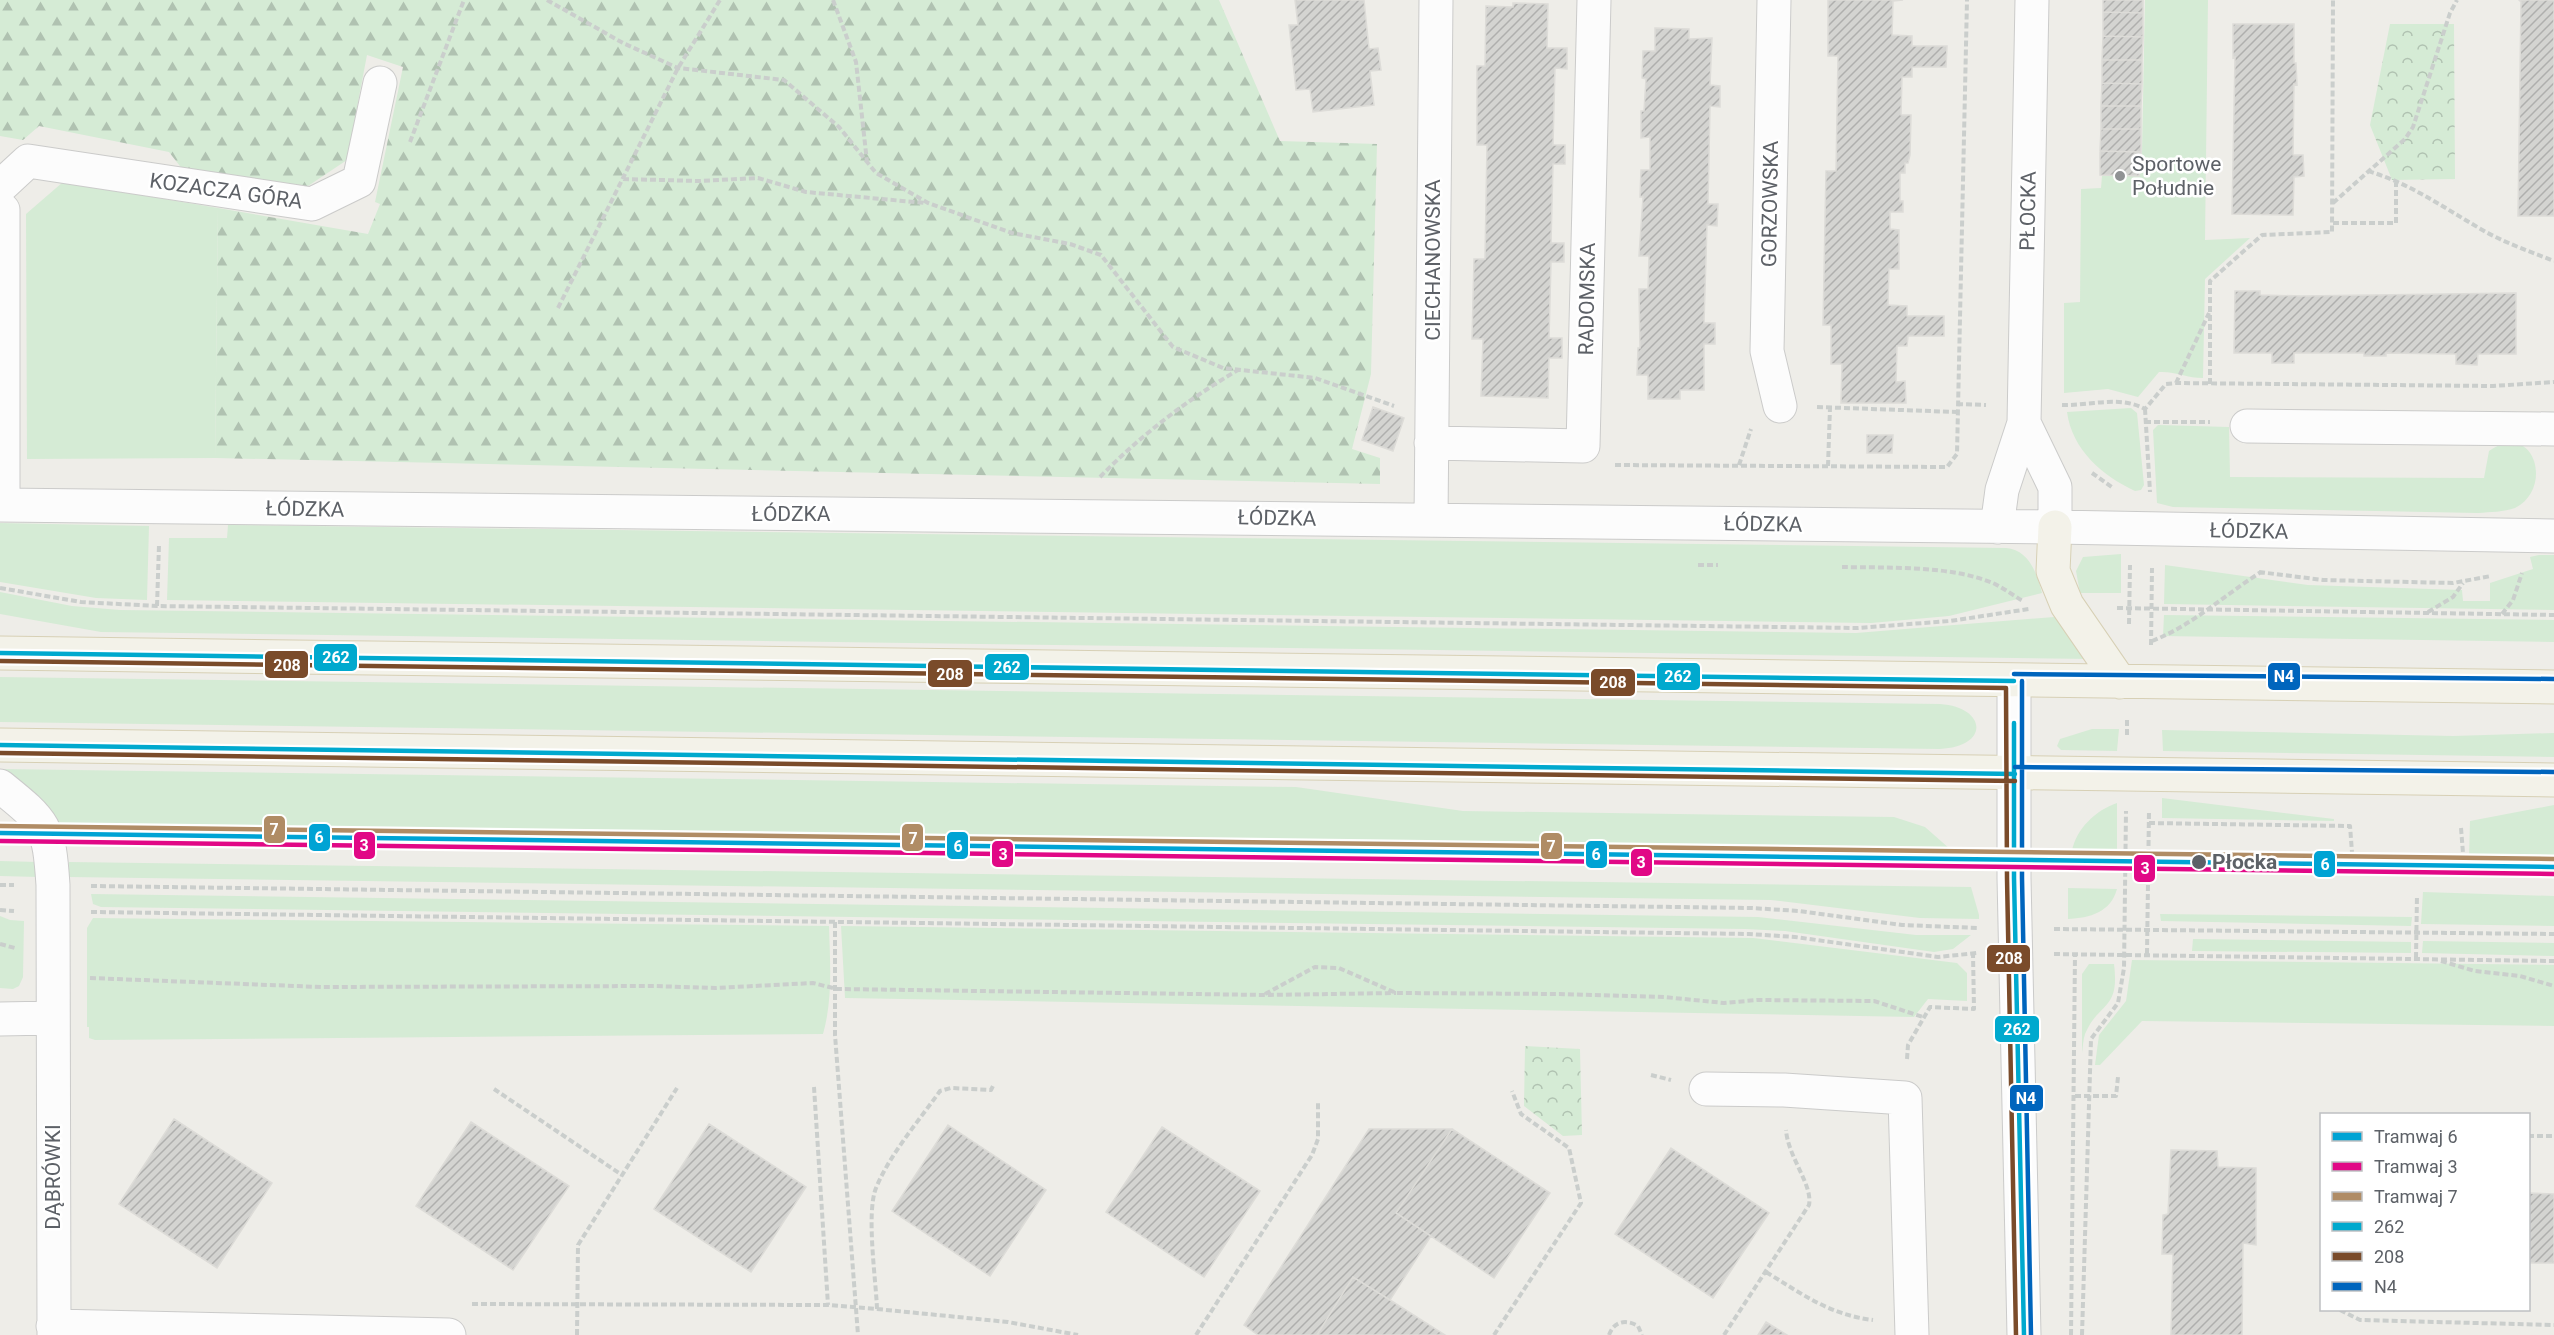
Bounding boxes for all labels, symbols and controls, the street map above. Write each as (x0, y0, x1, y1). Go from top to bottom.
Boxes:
street label: GORZOWSKA (1757, 140, 1783, 267)
place label: Sportowe Południe (2132, 152, 2221, 200)
street label: KOZACZA GÓRA (148, 168, 304, 214)
marker: Sportowe Południe (2113, 169, 2127, 183)
street label: PŁOCKA (2015, 171, 2041, 251)
street label: CIECHANOWSKA (1421, 179, 1445, 341)
street label: RADOMSKA (1574, 242, 1600, 355)
street label: ŁÓDZKA (265, 496, 345, 522)
street label: ŁÓDZKA (752, 502, 831, 526)
street label: ŁÓDZKA (1237, 505, 1317, 531)
street label: ŁÓDZKA (1723, 511, 1803, 537)
street label: ŁÓDZKA (2209, 518, 2289, 544)
line badge: 262 (313, 643, 358, 672)
text: 262 (322, 648, 350, 667)
line badge: 208 (264, 650, 309, 679)
line badge: 262 (984, 653, 1030, 681)
text: 208 (273, 656, 301, 675)
text: 262 (993, 658, 1021, 677)
line badge: 208 (927, 659, 973, 688)
line badge: 262 (1656, 662, 1701, 691)
line badge: N4 (2267, 662, 2301, 691)
text: 208 (936, 665, 964, 684)
text: 262 (1664, 667, 1692, 686)
text: N4 (2274, 667, 2294, 686)
line badge: 208 (1590, 668, 1636, 697)
text: 208 (1599, 673, 1627, 692)
line badge: 7 (263, 815, 286, 844)
text: 7 (269, 820, 279, 839)
line badge: 6 (308, 823, 331, 852)
line badge: 7 (901, 823, 924, 852)
text: 6 (314, 828, 324, 847)
text: 7 (908, 829, 918, 848)
line badge: 3 (353, 831, 376, 860)
line badge: 6 (946, 831, 969, 860)
line badge: 7 (1540, 832, 1563, 860)
text: 3 (359, 836, 369, 855)
text: 6 (953, 837, 963, 856)
text: 7 (1546, 837, 1556, 856)
line badge: 3 (991, 840, 1014, 868)
line badge: 6 (1585, 840, 1608, 869)
text: 3 (998, 845, 1008, 864)
text: 6 (1591, 845, 1601, 864)
line badge: 3 (1630, 848, 1653, 877)
place label: Płocka (2212, 850, 2277, 874)
line badge: 6 (2313, 850, 2336, 878)
text: 3 (1636, 853, 1646, 872)
marker: Płocka (2190, 853, 2208, 871)
line badge: 3 (2133, 854, 2156, 883)
text: 6 (2320, 855, 2330, 874)
text: 3 (2140, 859, 2150, 878)
line badge: 208 (1986, 944, 2031, 973)
text: 208 (1995, 949, 2023, 968)
line badge: 262 (1994, 1015, 2040, 1043)
text: 262 (2003, 1020, 2031, 1039)
line badge: N4 (2009, 1084, 2044, 1112)
text: N4 (2016, 1089, 2036, 1108)
legend (2320, 1113, 2530, 1311)
street label: DĄBRÓWKI (41, 1124, 65, 1230)
text: Tramwaj 6 (2374, 1126, 2458, 1147)
text: Tramwaj 3 (2374, 1156, 2458, 1177)
text: Tramwaj 7 (2374, 1186, 2458, 1207)
text: 262 (2374, 1216, 2404, 1237)
text: 208 (2374, 1246, 2404, 1267)
text: N4 (2374, 1276, 2397, 1297)

